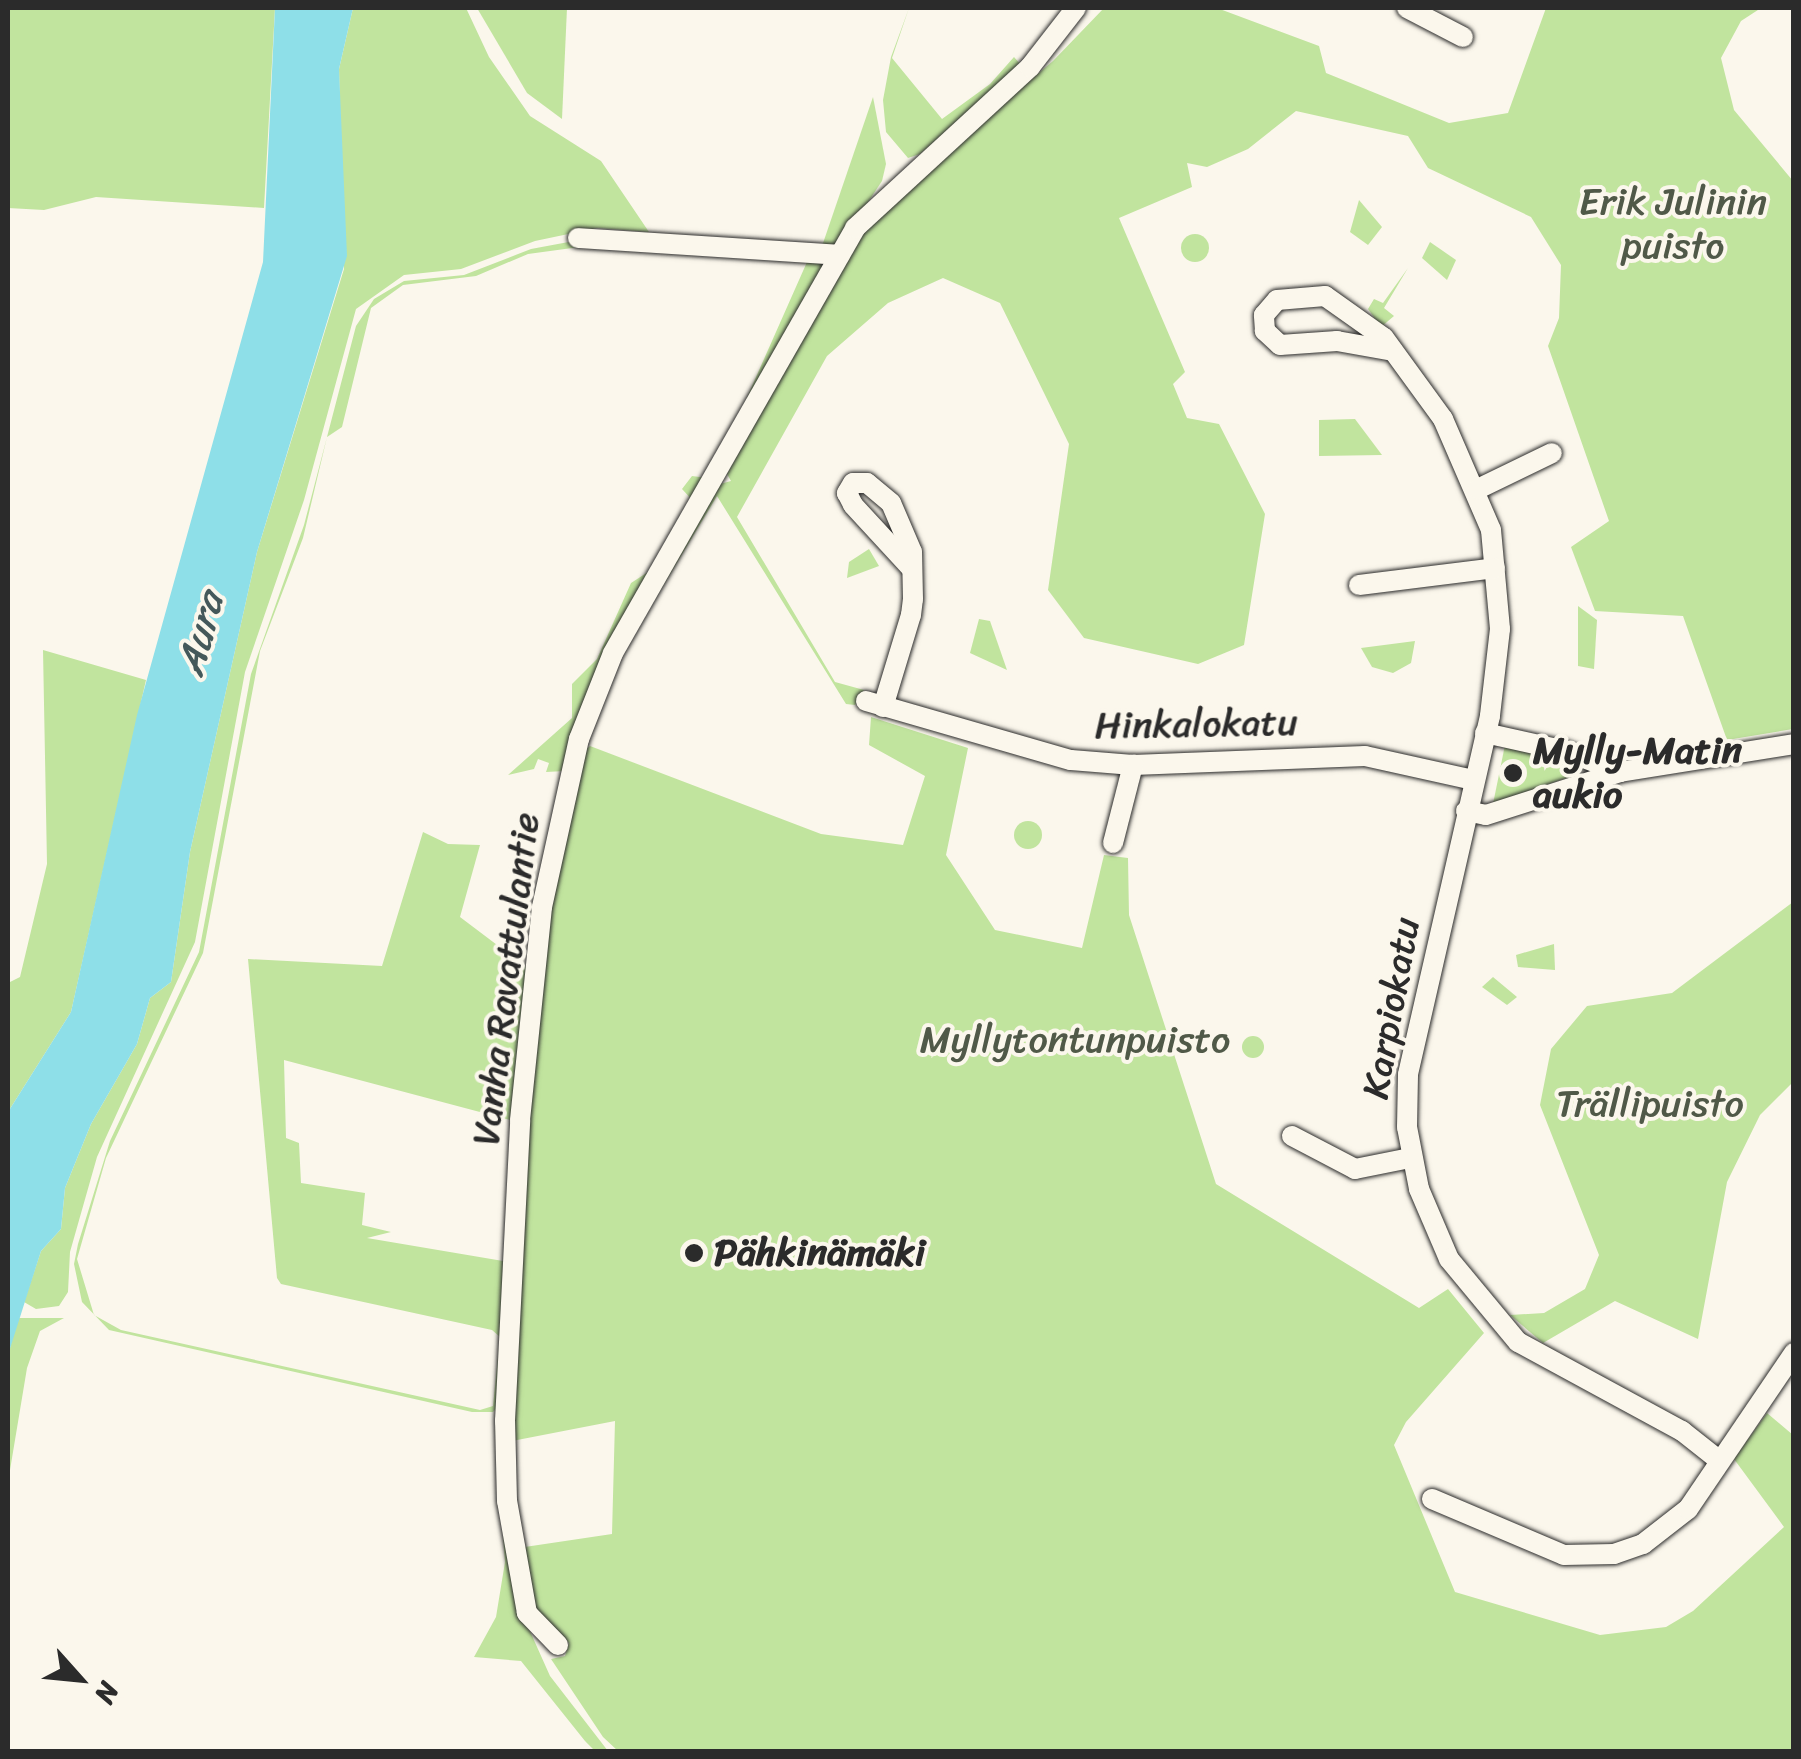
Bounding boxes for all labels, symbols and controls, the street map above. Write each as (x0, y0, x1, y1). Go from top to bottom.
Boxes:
park label: Erik Julinin puisto (1579, 179, 1767, 268)
water label: Aura (166, 587, 234, 681)
street label: Hinkalokatu (1094, 699, 1298, 749)
place label: Mylly-Matin aukio (1533, 728, 1742, 818)
marker: Mylly-Matin aukio (1502, 762, 1524, 784)
street label: Vanha Ravattulantie (463, 810, 549, 1148)
street label: Karpiokatu (1353, 914, 1429, 1102)
park label: Myllytontunpuisto (920, 1017, 1230, 1063)
park label: Trällipuisto (1556, 1081, 1744, 1127)
place label: Pähkinämäki (714, 1230, 925, 1276)
marker: Pähkinämäki (683, 1242, 705, 1264)
north arrow (30, 1629, 130, 1729)
text: N (81, 1673, 133, 1713)

